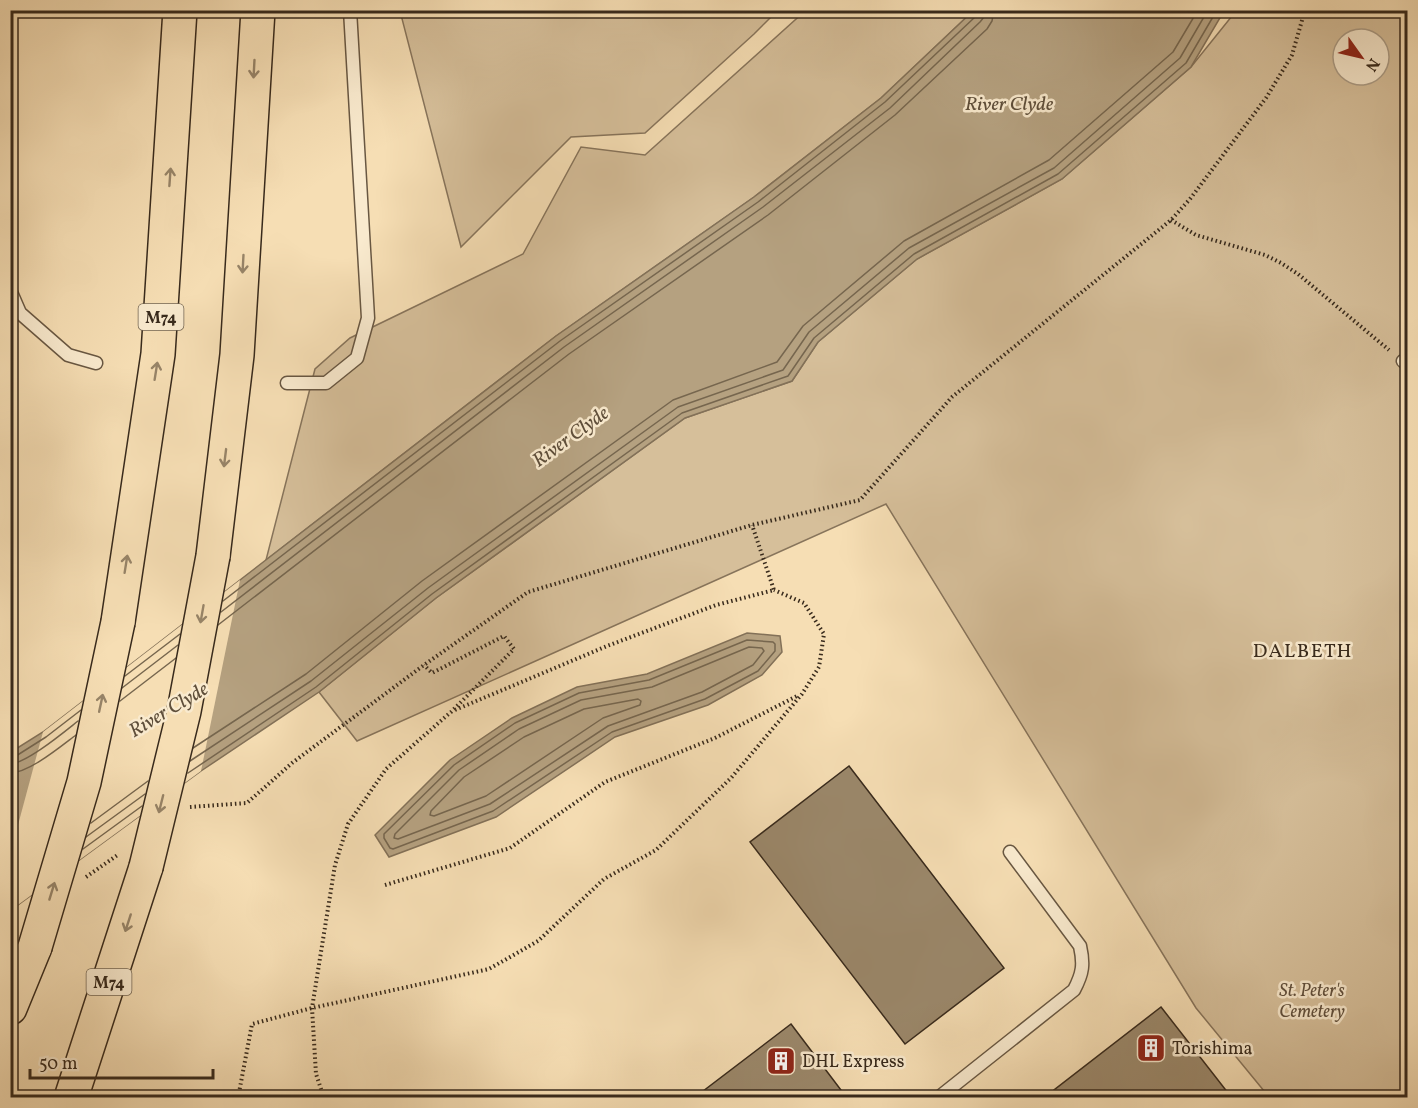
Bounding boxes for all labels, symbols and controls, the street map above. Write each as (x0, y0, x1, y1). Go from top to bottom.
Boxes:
north arrow (1331, 27, 1391, 87)
text: N (1359, 53, 1384, 76)
one-way arrow (249, 58, 260, 78)
water label: River Clyde (965, 91, 1054, 119)
one-way arrow (164, 167, 175, 187)
one-way arrow (237, 253, 248, 273)
road number: M74 (138, 304, 184, 330)
one-way arrow (150, 362, 161, 381)
water label: River Clyde (527, 400, 616, 475)
one-way arrow (219, 447, 230, 467)
one-way arrow (121, 554, 132, 574)
one-way arrow (196, 603, 207, 623)
district label: DALBETH (1253, 638, 1353, 666)
water label: River Clyde (124, 676, 215, 746)
one-way arrow (96, 693, 107, 713)
one-way arrow (155, 794, 167, 813)
one-way arrow (47, 882, 58, 901)
one-way arrow (122, 913, 133, 932)
road number: M74 (86, 969, 132, 995)
park label: St. Peter's Cemetery (1279, 979, 1345, 1025)
building icon: Torishima (1135, 1032, 1167, 1064)
place label: Torishima (1172, 1037, 1253, 1062)
scale bar (30, 1042, 213, 1080)
building icon: DHL Express (765, 1045, 797, 1077)
place label: DHL Express (802, 1050, 904, 1075)
text: 50 m (39, 1052, 78, 1077)

